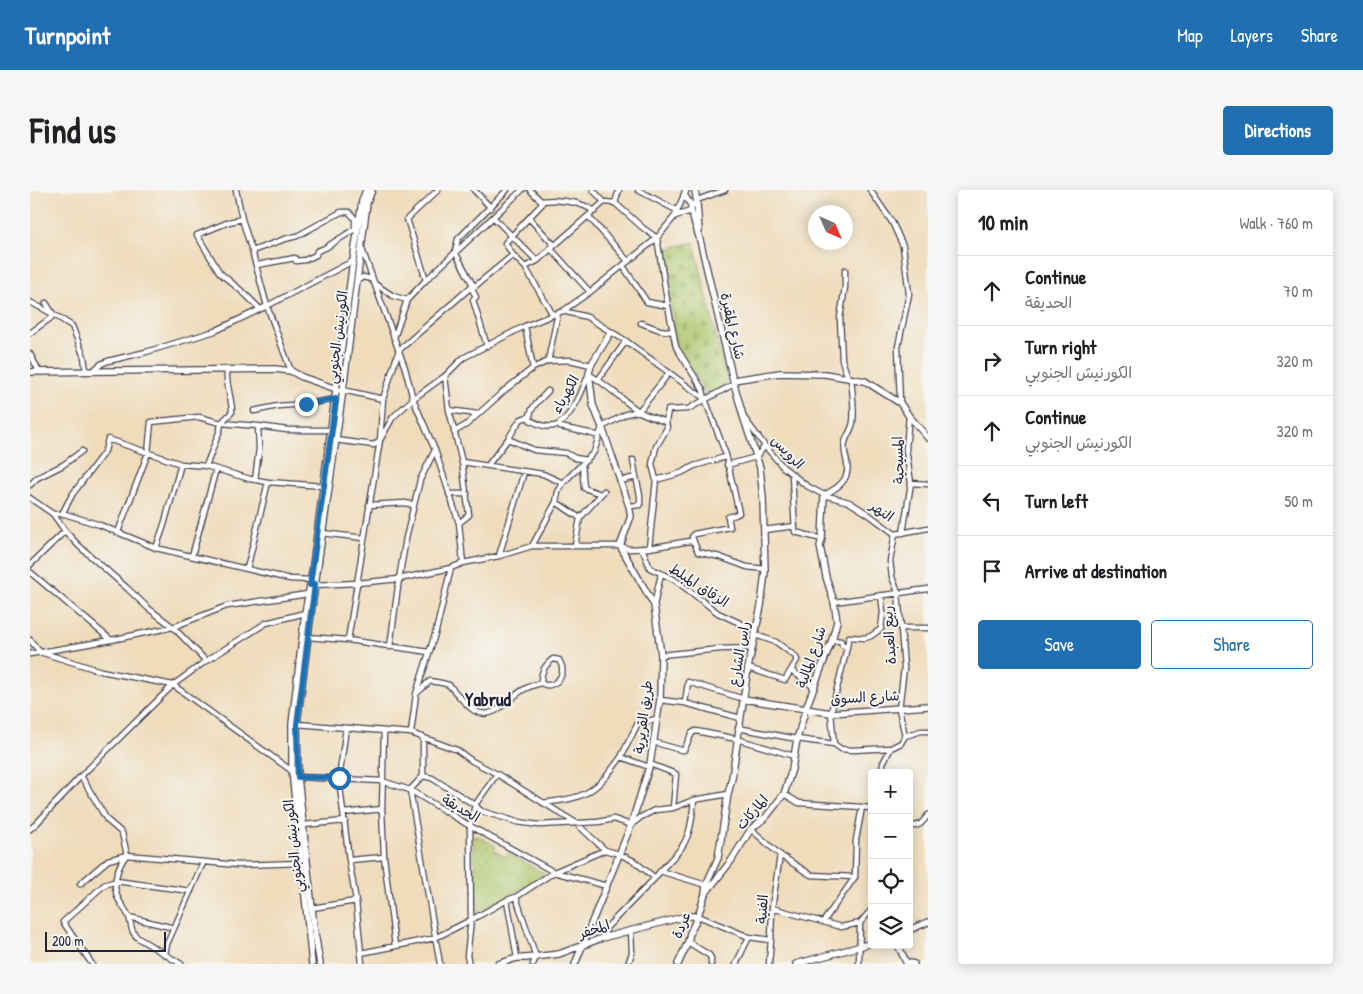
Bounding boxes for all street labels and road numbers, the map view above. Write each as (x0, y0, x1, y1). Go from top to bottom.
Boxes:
street label: الكورنيش الجنوبي (321, 289, 356, 385)
street label: شارع المقبرة (716, 291, 750, 361)
street label: الكهرباء (546, 371, 583, 416)
street label: الرويس (767, 431, 809, 473)
street label: المسيحية (887, 436, 908, 484)
street label: النهر (866, 495, 898, 525)
street label: الزقاق المبلط (666, 558, 733, 611)
street label: ربيع العبدة (877, 605, 902, 665)
street label: راس الشارع (723, 620, 756, 688)
street label: شارع المالية (791, 623, 831, 691)
street label: طريق القريرية (629, 679, 656, 755)
street label: شارع السوق (830, 685, 900, 709)
street label: الحديقة (439, 789, 484, 826)
street label: الماركات (731, 790, 772, 833)
street label: الكورنيش الجنوبي (278, 798, 311, 894)
street label: الفنية (751, 894, 772, 924)
street label: عردة (667, 909, 694, 941)
street label: المخفر (575, 915, 612, 943)

